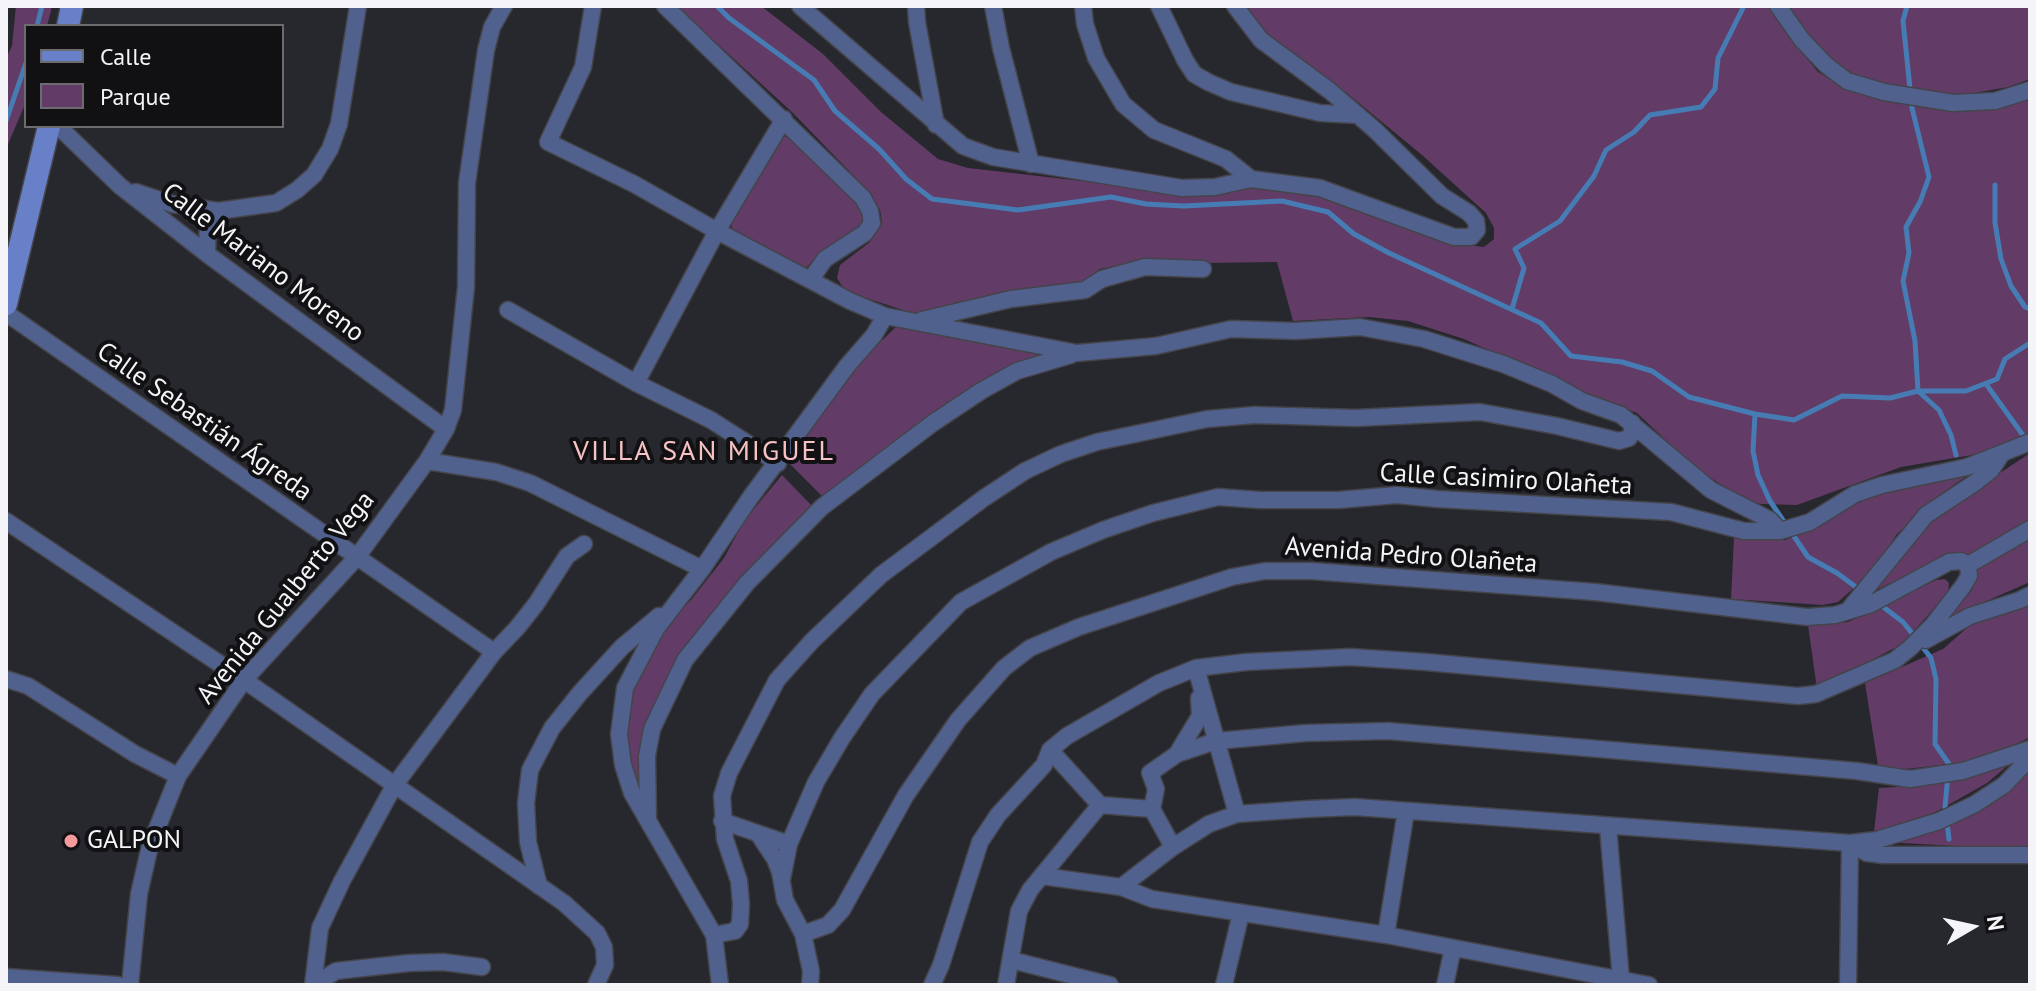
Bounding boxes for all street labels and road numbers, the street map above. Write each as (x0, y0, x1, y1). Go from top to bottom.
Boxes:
street label: Calle Mariano Moreno (156, 177, 370, 349)
street label: Calle Sebastián Ágreda (91, 336, 317, 508)
street label: Calle Casimiro Olañeta (1379, 458, 1633, 502)
street label: Avenida Gualberto Vega (191, 485, 381, 711)
street label: Avenida Pedro Olañeta (1284, 532, 1538, 580)

